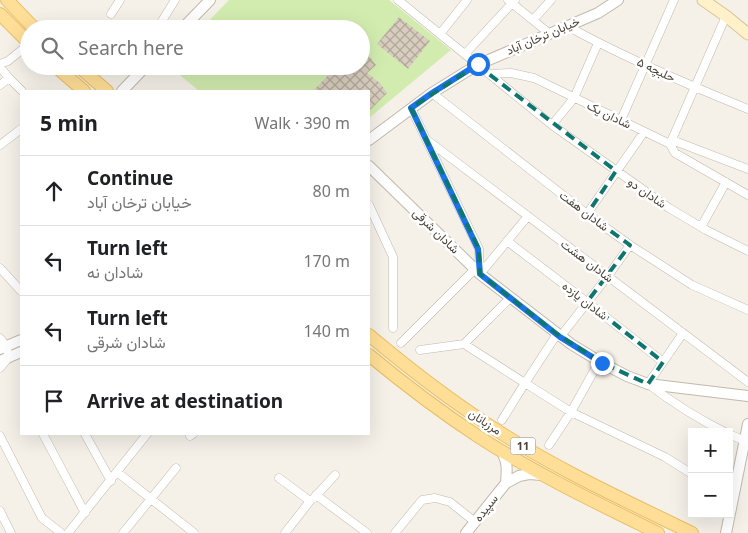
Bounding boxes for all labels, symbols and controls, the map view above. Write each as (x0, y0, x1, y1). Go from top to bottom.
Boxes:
street label: خیابان ترخان آباد (503, 12, 582, 59)
search box (20, 20, 370, 75)
icon: search (38, 34, 66, 62)
text: Search here (78, 35, 184, 61)
route start (467, 53, 490, 76)
street label: حلبچه ۵ (634, 53, 678, 86)
street label: شادان یک (584, 97, 634, 133)
text: 5 min (40, 109, 98, 137)
text: Walk · 390 m (255, 112, 350, 134)
text: Continue (87, 165, 173, 191)
street label: شادان دو (625, 173, 670, 212)
icon: ahead (40, 177, 68, 205)
text: 80 m (313, 180, 350, 202)
street label: شادان هفت (556, 186, 613, 235)
text: خیابان ترخان آباد (87, 191, 192, 213)
street label: شادان شرقی (409, 204, 463, 257)
text: Turn left (87, 235, 168, 261)
street label: شادان هشت (557, 235, 617, 286)
icon: left (40, 247, 68, 275)
text: 170 m (303, 250, 350, 272)
text: شادان نه (87, 261, 143, 283)
street label: شادان یازده (559, 277, 612, 324)
text: Turn left (87, 305, 168, 331)
icon: left (40, 317, 68, 345)
text: 140 m (303, 320, 350, 342)
text: شادان شرقی (87, 331, 166, 353)
route end (591, 352, 614, 375)
icon: arrive (40, 387, 68, 415)
text: Arrive at destination (87, 388, 283, 414)
street label: مرزبانان (466, 405, 505, 439)
map controls (688, 428, 733, 518)
button: + (688, 428, 733, 473)
road number: 11 (510, 438, 536, 454)
button: − (688, 473, 733, 518)
street label: سپیده (469, 490, 502, 525)

